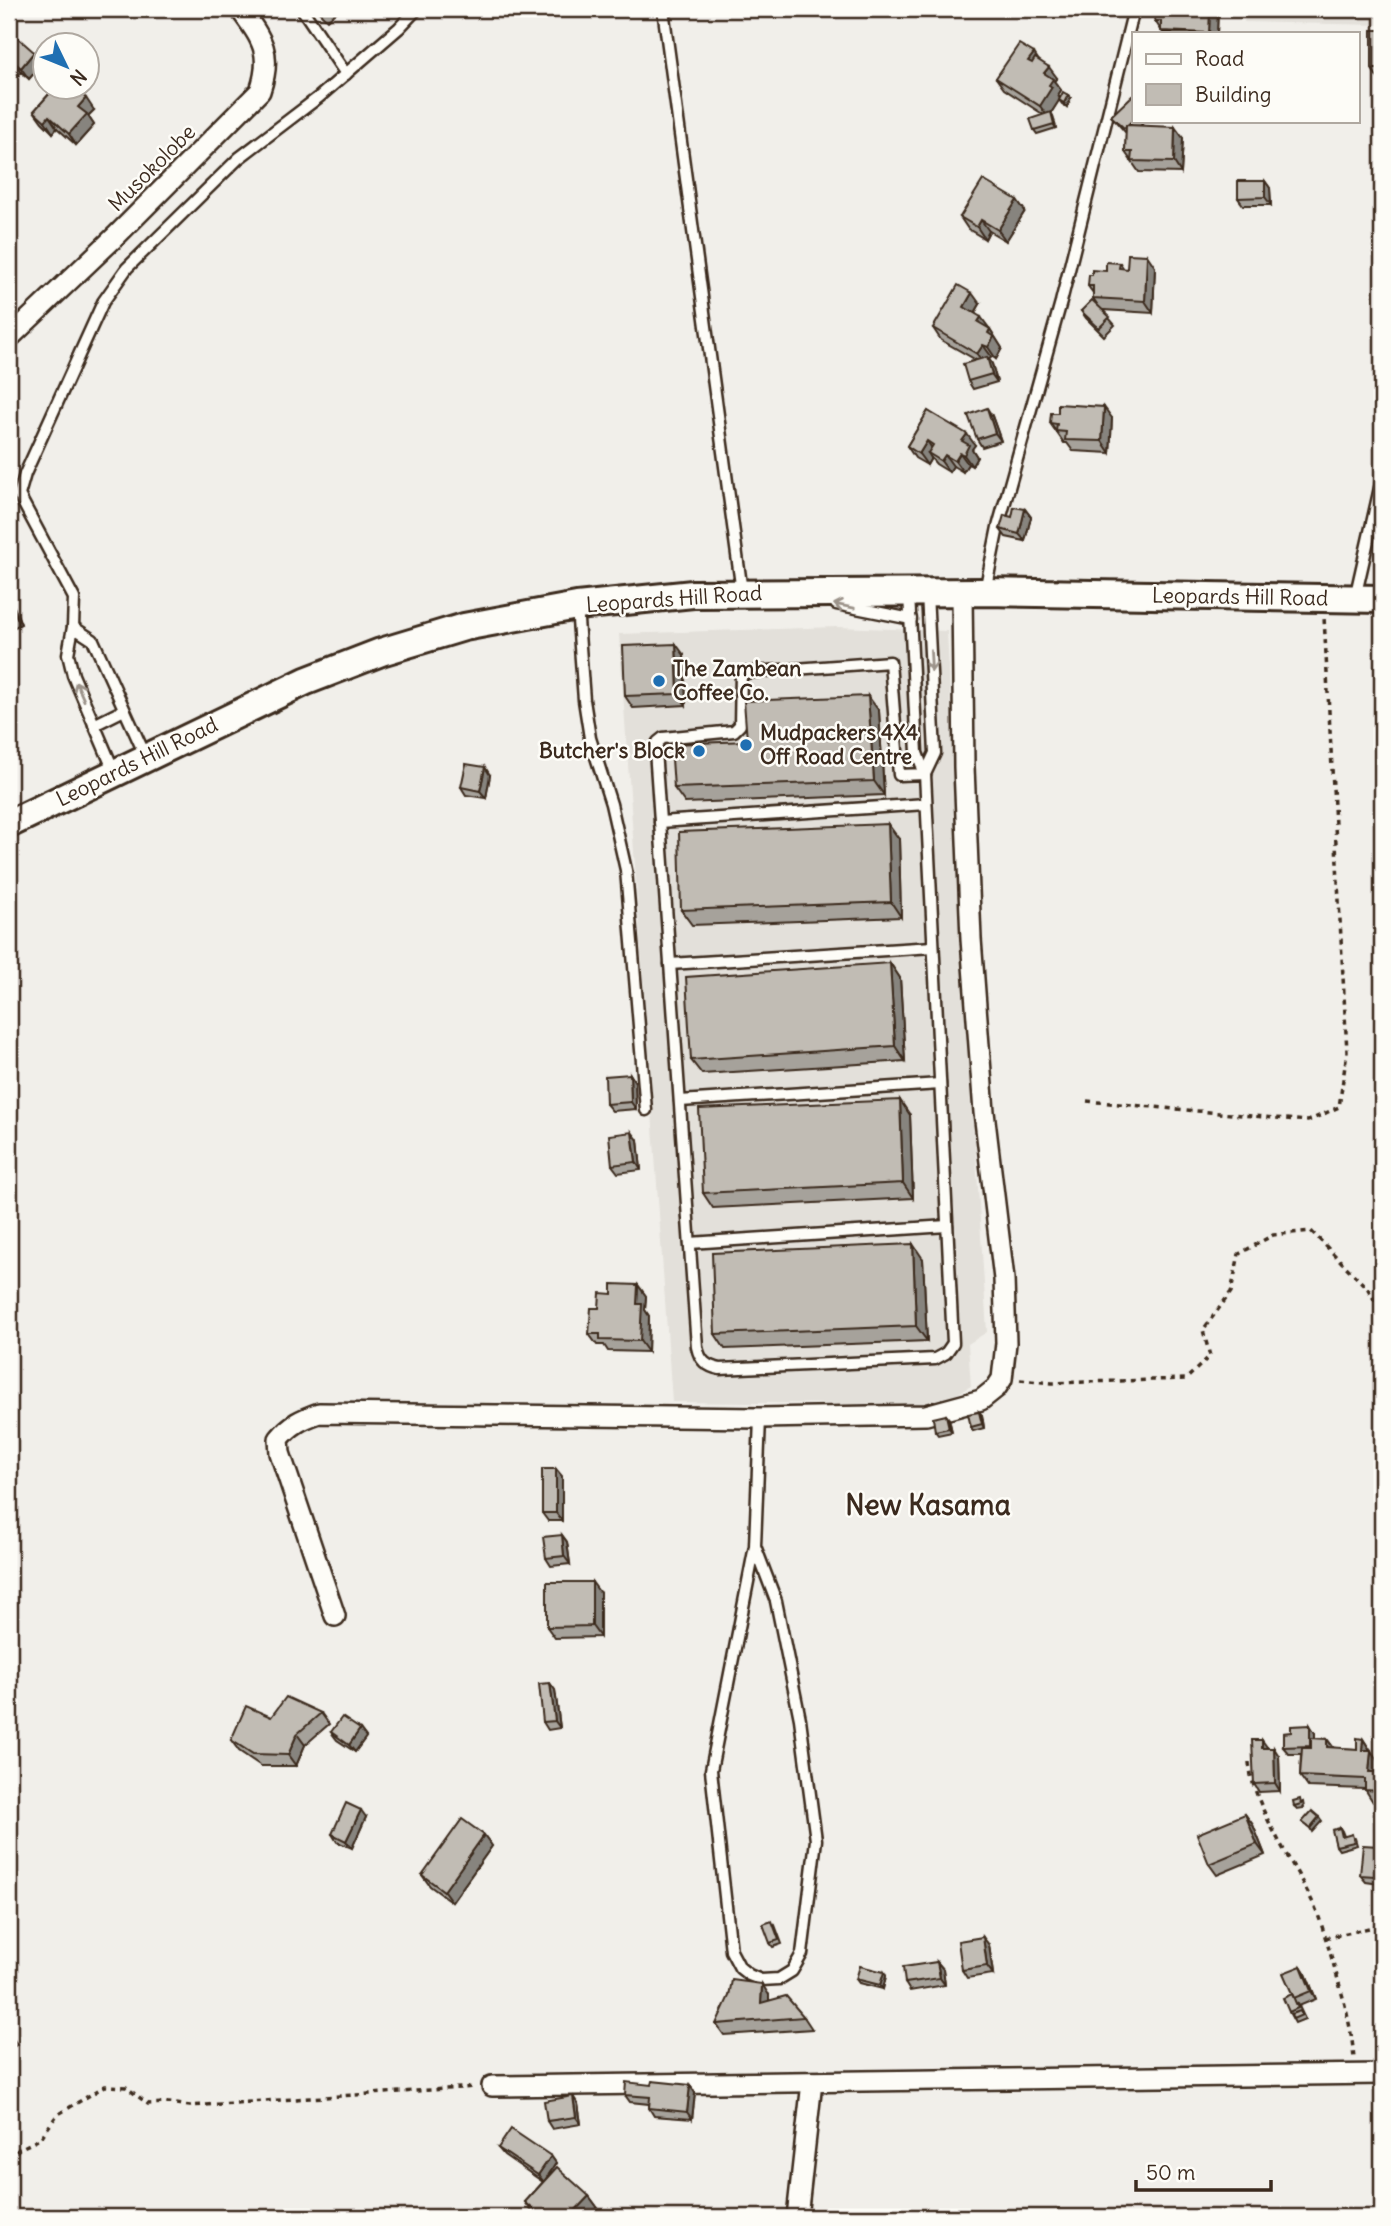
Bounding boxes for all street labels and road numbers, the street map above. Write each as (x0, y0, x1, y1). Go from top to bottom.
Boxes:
street label: Musokolobe (102, 118, 201, 217)
street label: Leopards Hill Road (585, 579, 763, 618)
street label: Leopards Hill Road (1152, 581, 1328, 612)
street label: Leopards Hill Road (52, 711, 222, 812)

